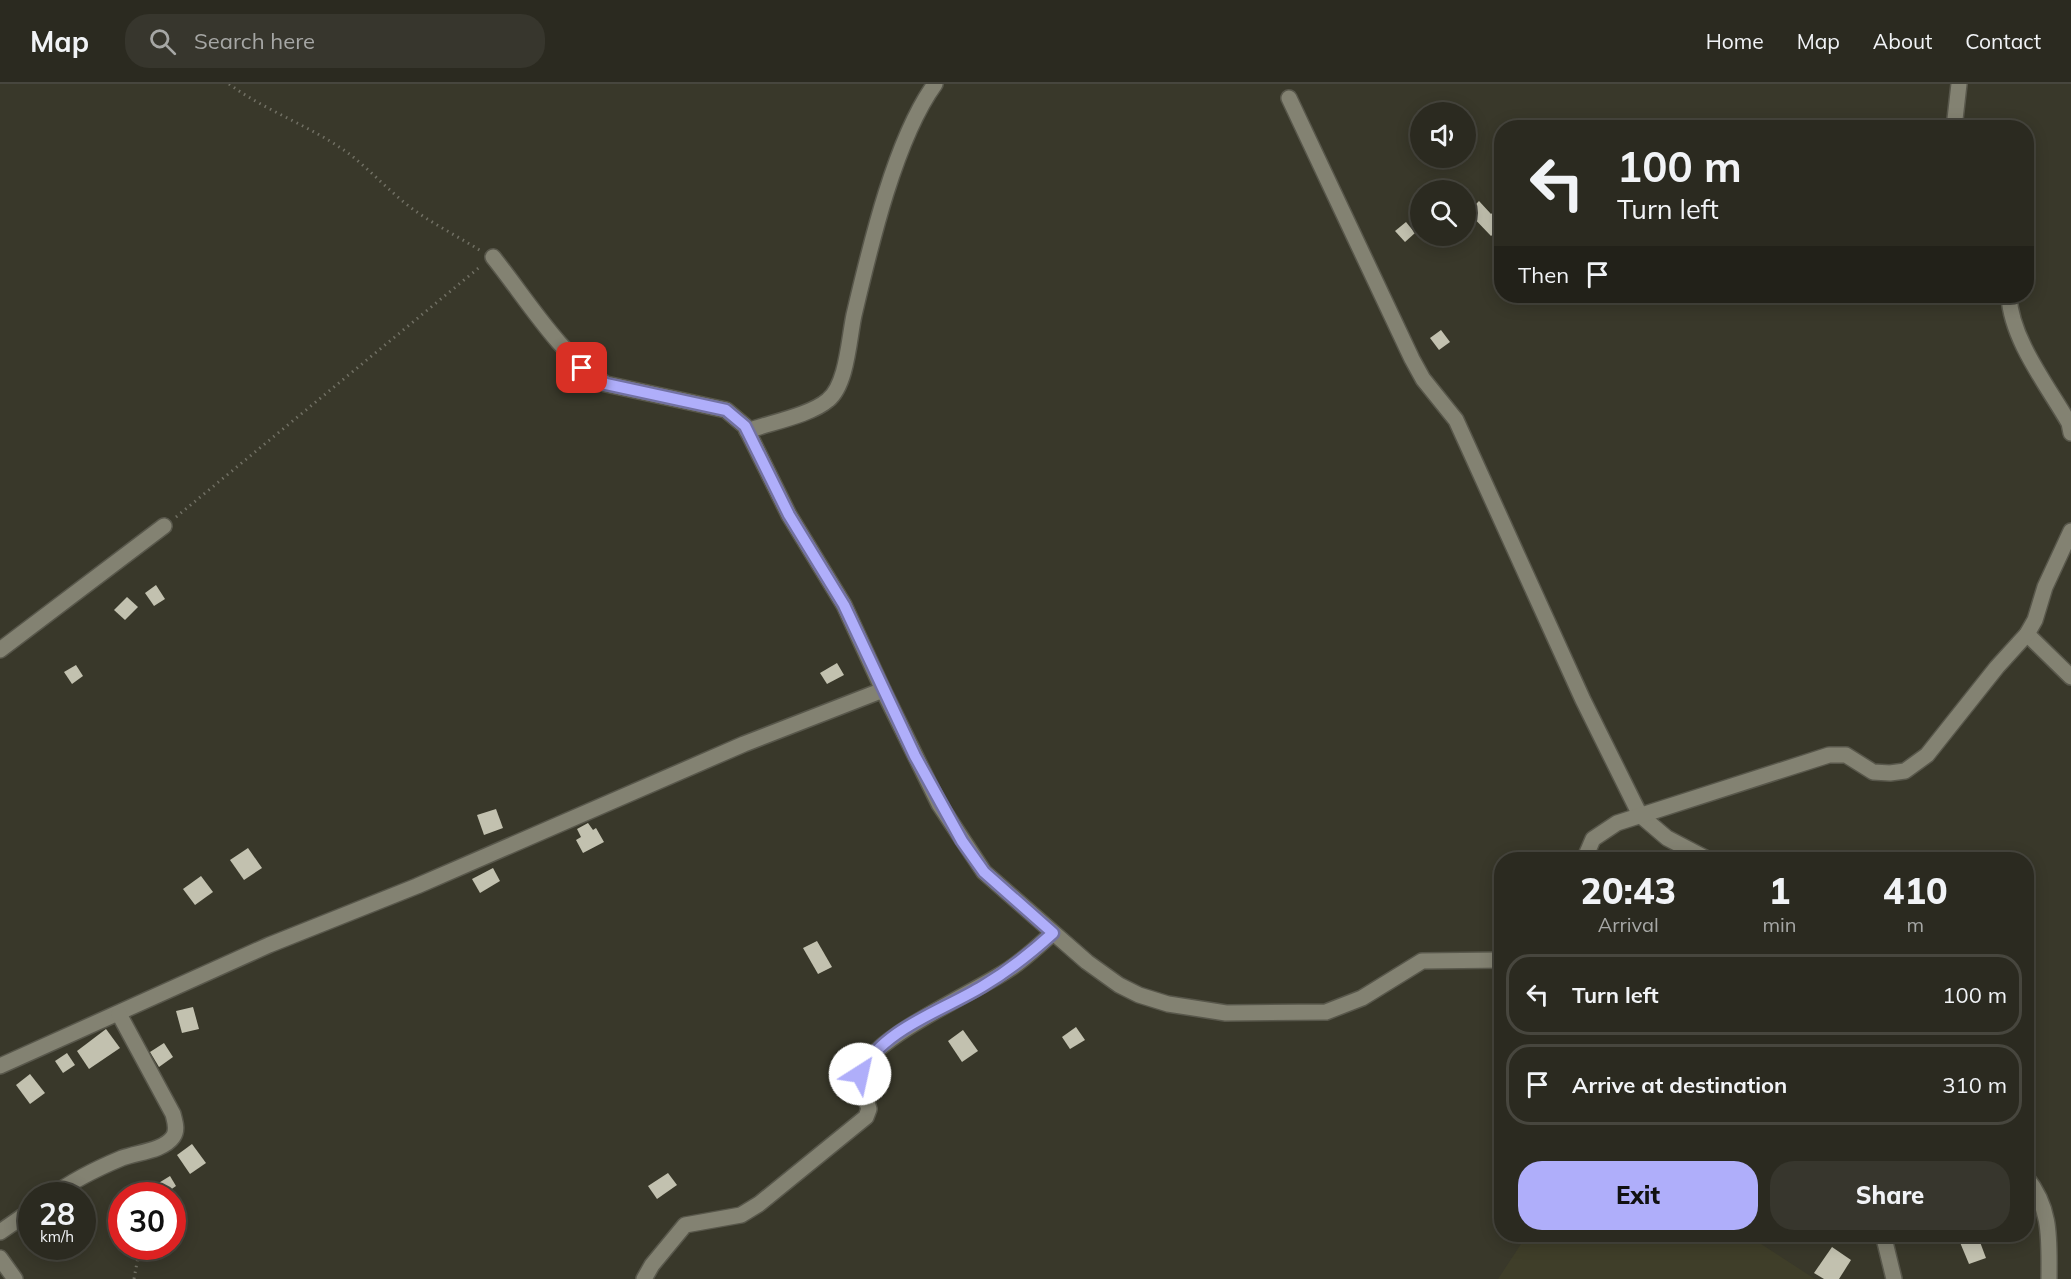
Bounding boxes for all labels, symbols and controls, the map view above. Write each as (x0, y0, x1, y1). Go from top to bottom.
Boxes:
search box (125, 14, 545, 68)
text: Map (30, 24, 89, 59)
icon: search (146, 25, 179, 58)
text: Search here (194, 27, 315, 55)
text: Home (1706, 28, 1764, 54)
text: Map (1797, 28, 1840, 54)
text: About (1873, 28, 1932, 54)
text: Contact (1965, 28, 2041, 54)
map controls (1410, 102, 1476, 246)
button: sound (1410, 102, 1476, 168)
text: 100 m (1617, 140, 1742, 193)
icon: left (1518, 144, 1596, 222)
button: search (1410, 180, 1476, 246)
text: Turn left (1617, 192, 1719, 226)
icon: arrive (1581, 258, 1614, 291)
text: Then (1518, 261, 1569, 289)
pin (556, 342, 607, 393)
icon: arrive (565, 351, 598, 384)
text: 20:43 (1580, 868, 1676, 913)
text: 1 (1769, 868, 1790, 913)
text: 410 (1883, 868, 1948, 913)
text: Arrival (1598, 912, 1659, 937)
text: min (1762, 912, 1797, 937)
text: m (1906, 912, 1924, 937)
icon: left (1521, 978, 1554, 1011)
text: Turn left (1572, 981, 1659, 1009)
text: 100 m (1942, 981, 2007, 1009)
position arrow (828, 1042, 892, 1106)
icon: arrive (1521, 1068, 1554, 1101)
text: Arrive at destination (1572, 1071, 1787, 1099)
text: 310 m (1942, 1071, 2007, 1099)
button: Exit (1518, 1161, 1758, 1230)
button: Share (1770, 1161, 2010, 1230)
speed limit sign: 30 (108, 1182, 186, 1260)
text: 28 (39, 1195, 75, 1233)
text: km/h (40, 1227, 74, 1246)

